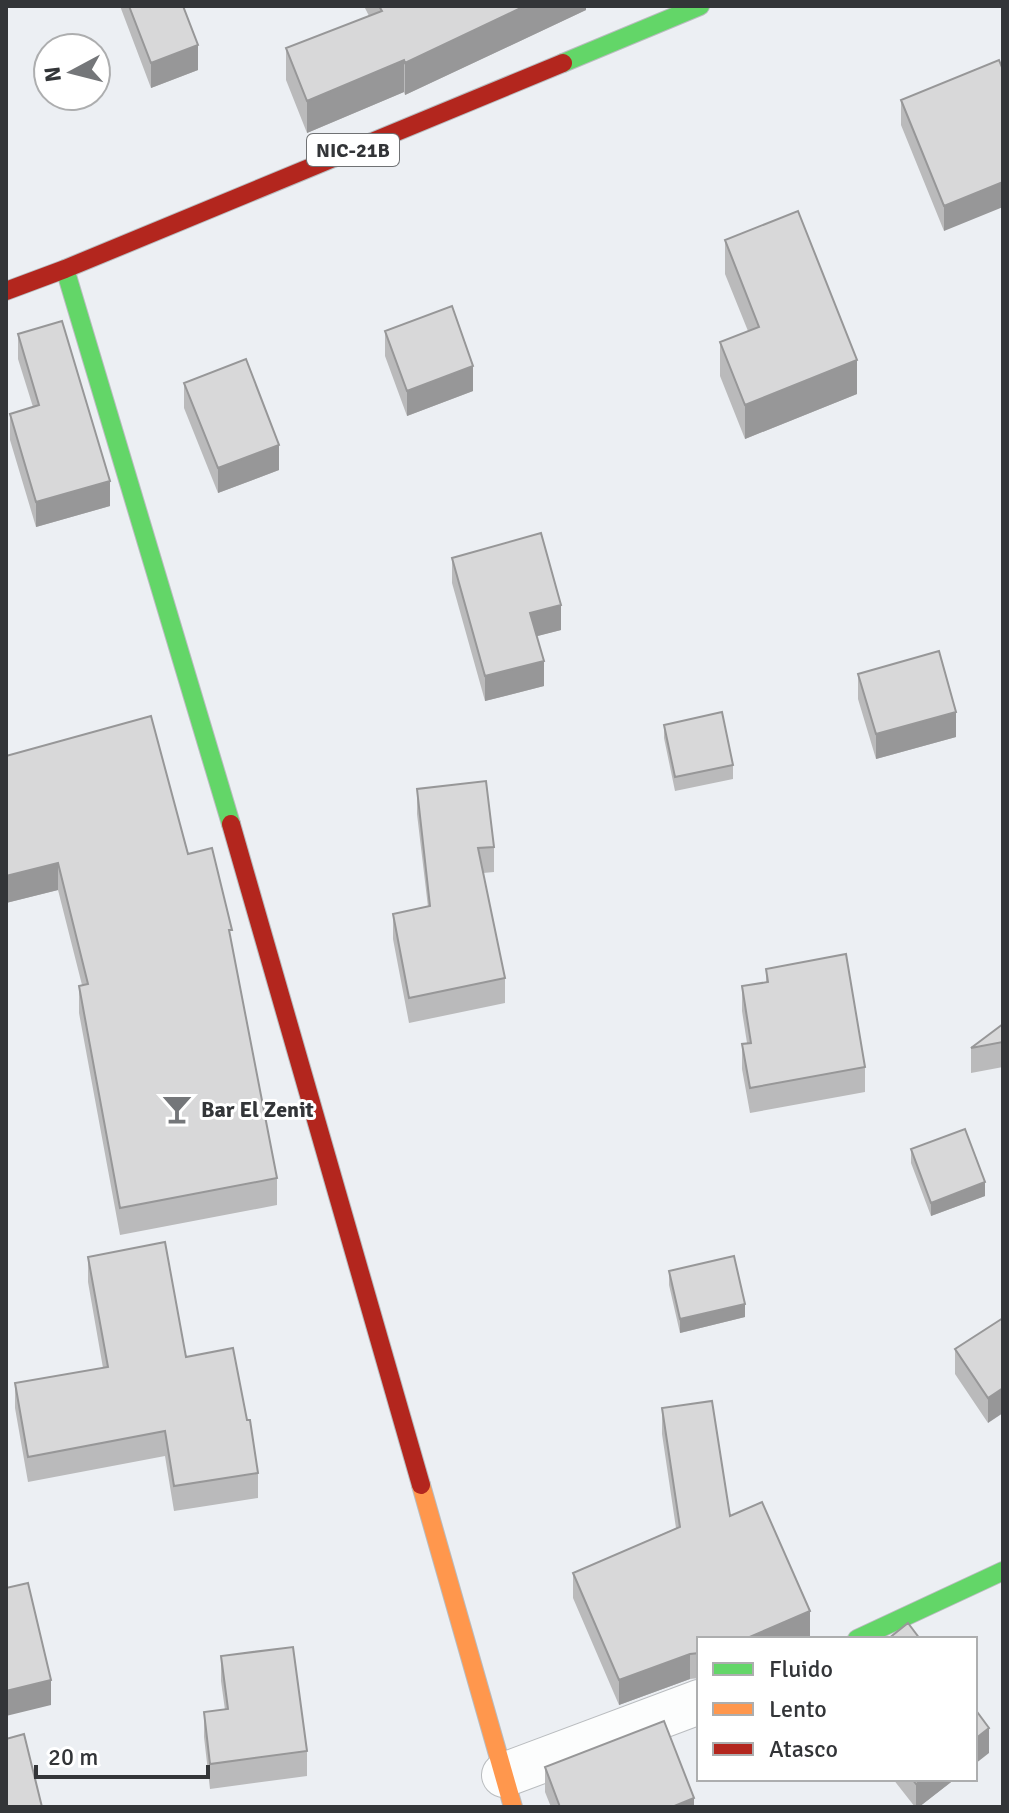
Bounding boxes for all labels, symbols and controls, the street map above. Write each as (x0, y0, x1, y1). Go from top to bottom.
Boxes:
north arrow (32, 32, 112, 112)
text: N (38, 65, 67, 84)
road number: NIC-21B (307, 134, 399, 166)
bar icon: Bar El Zenit (160, 1092, 194, 1126)
place label: Bar El Zenit (201, 1096, 314, 1123)
legend (697, 1637, 977, 1781)
text: Fluido (769, 1654, 833, 1684)
text: Lento (769, 1694, 827, 1724)
scale bar (36, 1729, 208, 1779)
text: Atasco (769, 1734, 838, 1764)
text: 20 m (48, 1742, 98, 1772)

